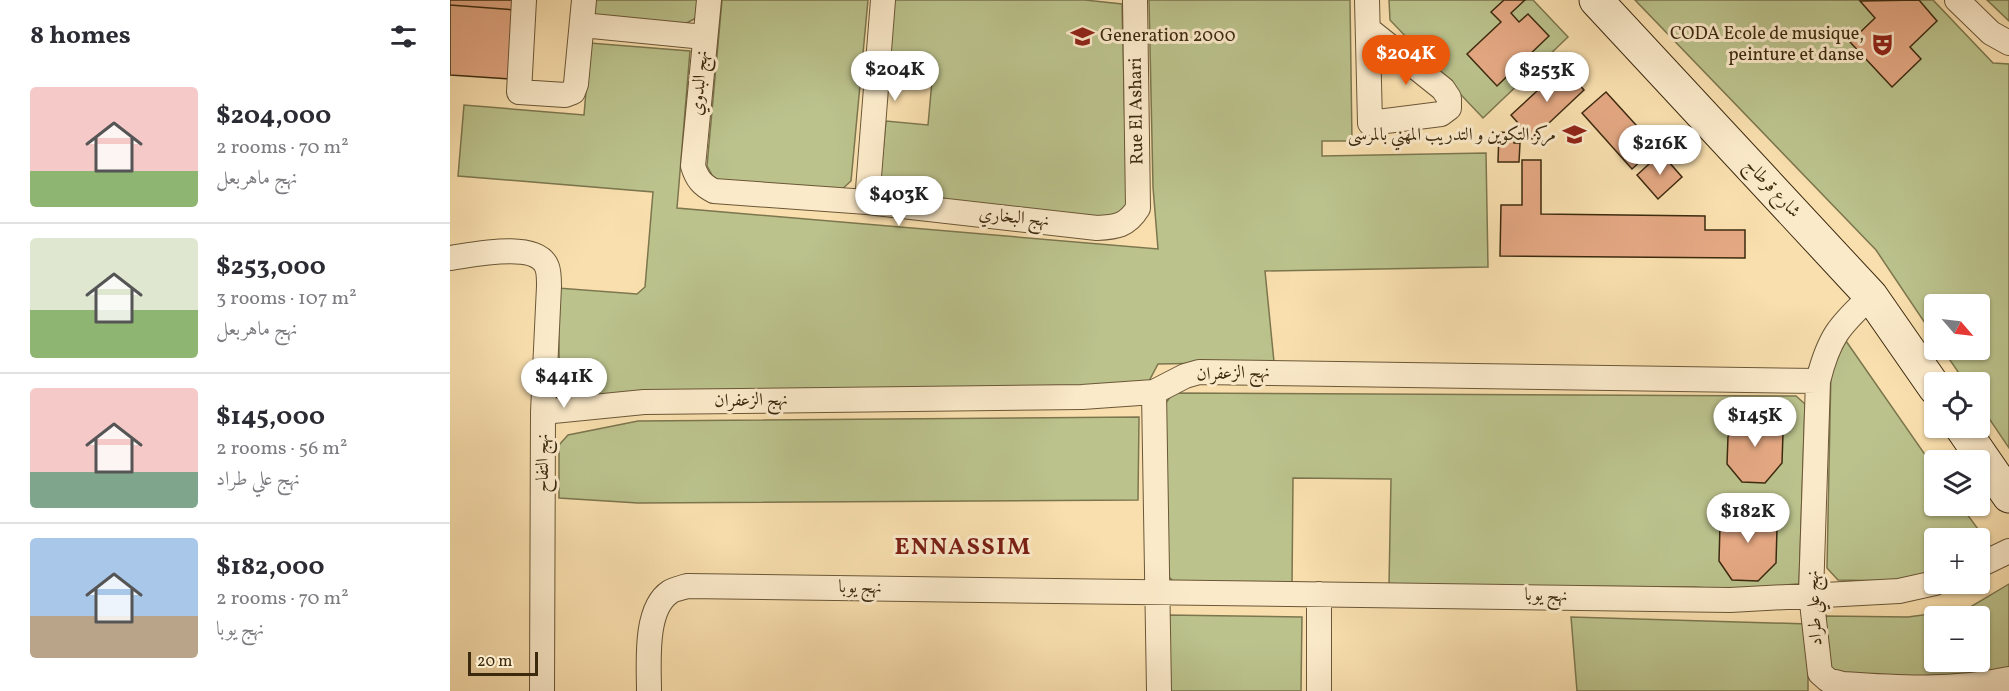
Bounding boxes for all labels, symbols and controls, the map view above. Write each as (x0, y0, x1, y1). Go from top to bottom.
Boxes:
text: 8 homes (30, 18, 131, 54)
icon: filters (387, 20, 420, 53)
place label: CODA Ecole de musique, peinture et danse (1670, 22, 1864, 68)
school or university icon: Generation 2000 (1069, 23, 1095, 49)
place label: Generation 2000 (1100, 24, 1236, 49)
theatre icon: CODA Ecole de musique, peinture et danse (1869, 31, 1895, 57)
pin: $204K (1364, 35, 1448, 86)
text: $204K (1376, 40, 1436, 68)
street label: نهج البدوي (685, 49, 717, 117)
pin: $204K (853, 51, 937, 102)
pin: $253K (1505, 52, 1589, 103)
text: $204K (865, 56, 925, 84)
street label: Rue El Ashari (1124, 57, 1150, 165)
text: $253K (1519, 57, 1575, 85)
text: $204,000 (216, 98, 331, 134)
icon: home (78, 111, 150, 183)
school or university icon: مركز التكوين و التدريب المهني بالمرسى (1561, 122, 1587, 148)
place label: مركز التكوين و التدريب المهني بالمرسى (1348, 123, 1556, 151)
pin: $216K (1618, 125, 1702, 176)
text: $216K (1632, 130, 1688, 158)
text: 2 rooms · 70 m² (216, 134, 349, 162)
street label: شارع قرطاج (1737, 154, 1806, 225)
text: نهج ماهربعل (216, 165, 297, 193)
pin: $403K (857, 176, 941, 227)
text: $403K (869, 181, 929, 209)
street label: نهج البخاري (977, 202, 1051, 236)
text: $253,000 (216, 249, 326, 285)
icon: home (78, 262, 150, 334)
text: 3 rooms · 107 m² (216, 285, 357, 313)
north arrow (1924, 294, 1990, 360)
map controls (1924, 294, 1990, 672)
text: نهج ماهربعل (216, 316, 297, 344)
pin: $441K (522, 358, 606, 409)
street label: نهج الزعفران (1196, 360, 1270, 390)
text: $441K (535, 363, 593, 391)
button: locate (1924, 372, 1990, 438)
street label: نهج الزعفران (714, 388, 788, 416)
pin: $145K (1713, 397, 1797, 448)
text: $145,000 (216, 399, 325, 435)
text: $145K (1727, 402, 1783, 430)
icon: home (78, 412, 150, 484)
street label: نهج التفاح (531, 434, 558, 492)
text: 2 rooms · 56 m² (216, 435, 347, 463)
button: layers (1924, 450, 1990, 516)
text: نهج علي طراد (216, 466, 300, 494)
pin: $182K (1706, 493, 1790, 544)
text: $182K (1721, 498, 1775, 526)
button: + (1924, 528, 1990, 594)
district label: ENNASSIM (894, 531, 1032, 565)
text: $182,000 (216, 549, 324, 585)
icon: home (78, 562, 150, 634)
street label: نهج علي طراد (1801, 569, 1832, 646)
street label: نهج يوبا (838, 575, 882, 603)
street label: نهج يوبا (1524, 583, 1568, 611)
text: 2 rooms · 70 m² (216, 585, 349, 613)
button: − (1924, 606, 1990, 672)
text: نهج يوبا (216, 616, 264, 644)
scale bar (468, 649, 538, 676)
text: 20 m (477, 651, 512, 673)

